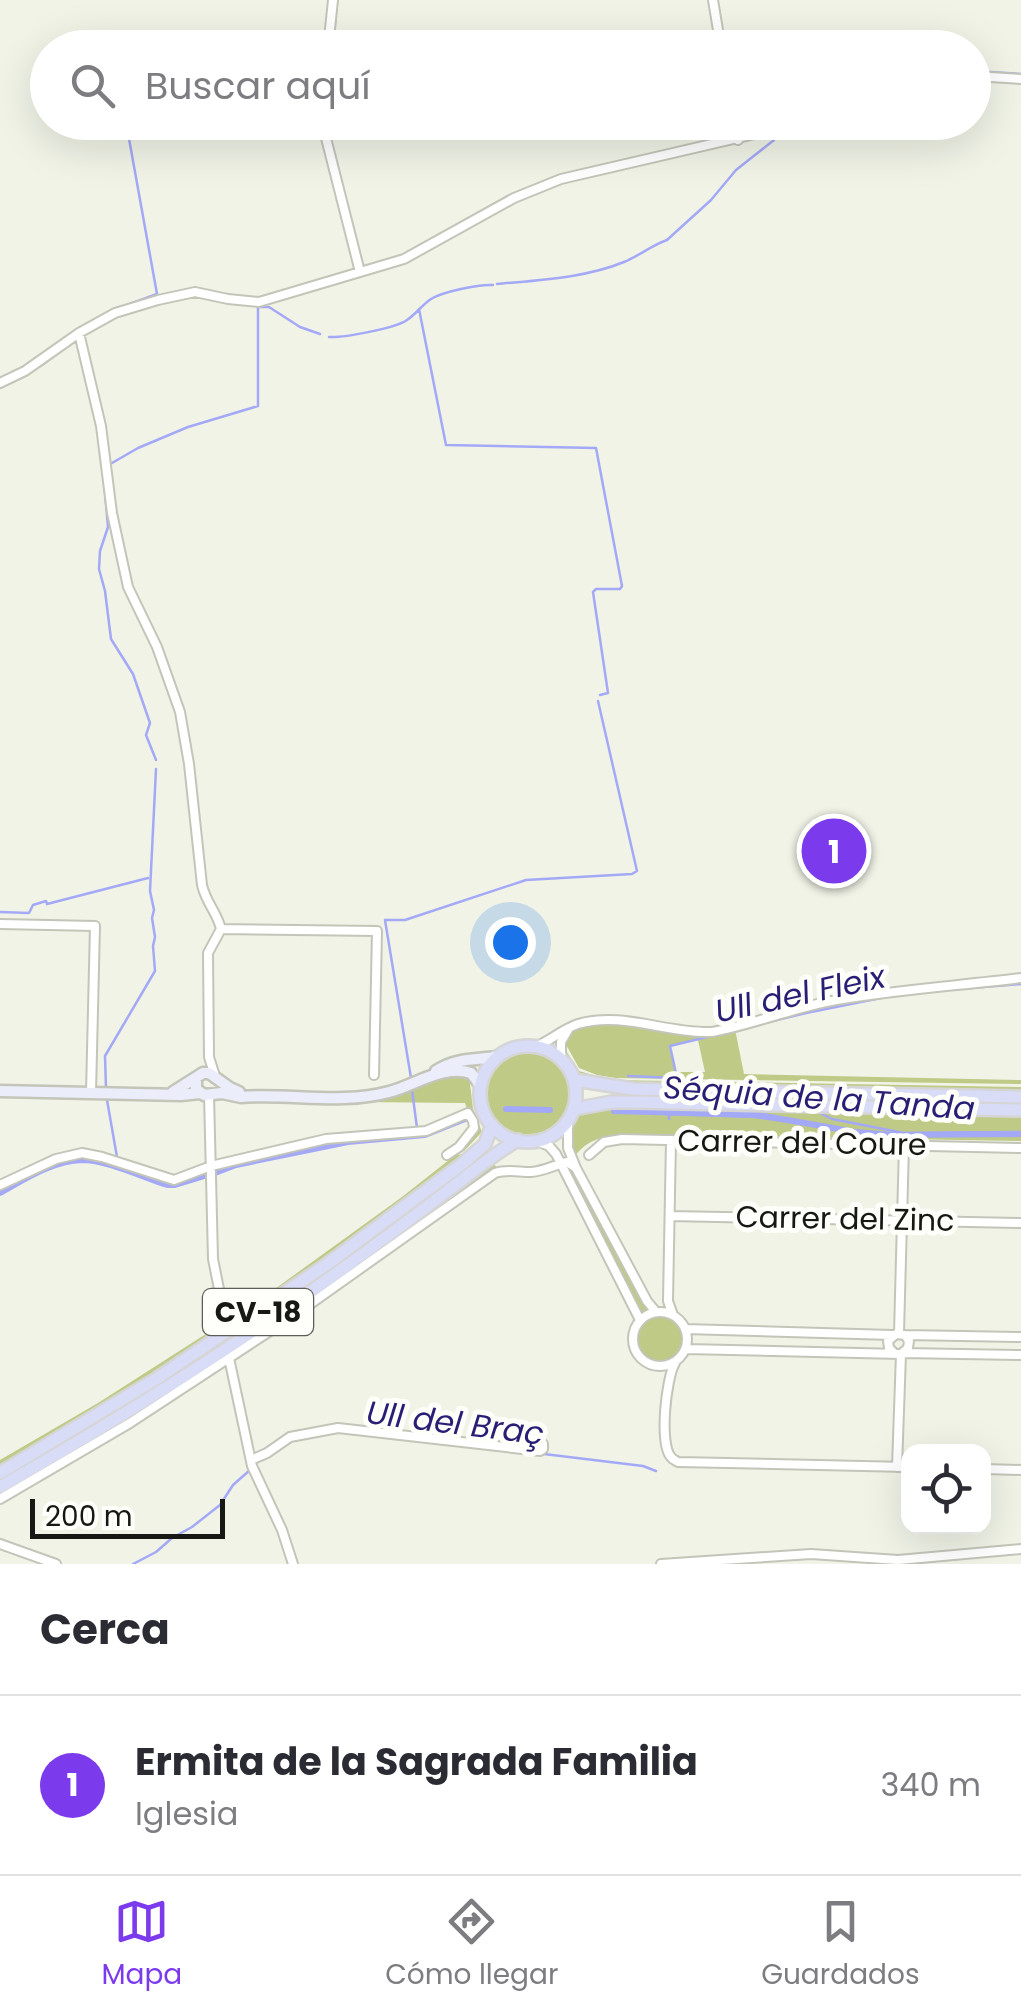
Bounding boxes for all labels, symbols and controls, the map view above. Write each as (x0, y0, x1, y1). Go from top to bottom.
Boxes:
search box (30, 30, 991, 140)
icon: search (65, 58, 120, 113)
text: Buscar aquí (145, 59, 371, 112)
pin: 1 (802, 814, 866, 888)
your location (485, 917, 536, 968)
water label: Ull del Fleix (711, 953, 891, 1033)
water label: Séquia de la Tanda (662, 1064, 976, 1131)
street label: Carrer del Coure (677, 1119, 927, 1166)
street label: Carrer del Zinc (735, 1195, 955, 1242)
road number: CV-18 (203, 1289, 313, 1335)
water label: Ull del Braç (364, 1389, 546, 1456)
map controls (901, 1444, 991, 1534)
button: locate (901, 1444, 991, 1534)
scale bar (30, 1494, 225, 1538)
text: 200 m (45, 1497, 133, 1536)
text: Cerca (40, 1600, 170, 1659)
text: Ermita de la Sagrada Familia (135, 1735, 698, 1788)
text: 1 (66, 1762, 79, 1807)
text: 340 m (880, 1762, 981, 1807)
text: Iglesia (135, 1791, 238, 1836)
tab: Mapa (101, 1894, 182, 1996)
tab: Cómo llegar (385, 1894, 558, 1996)
tab: Guardados (761, 1894, 920, 1996)

